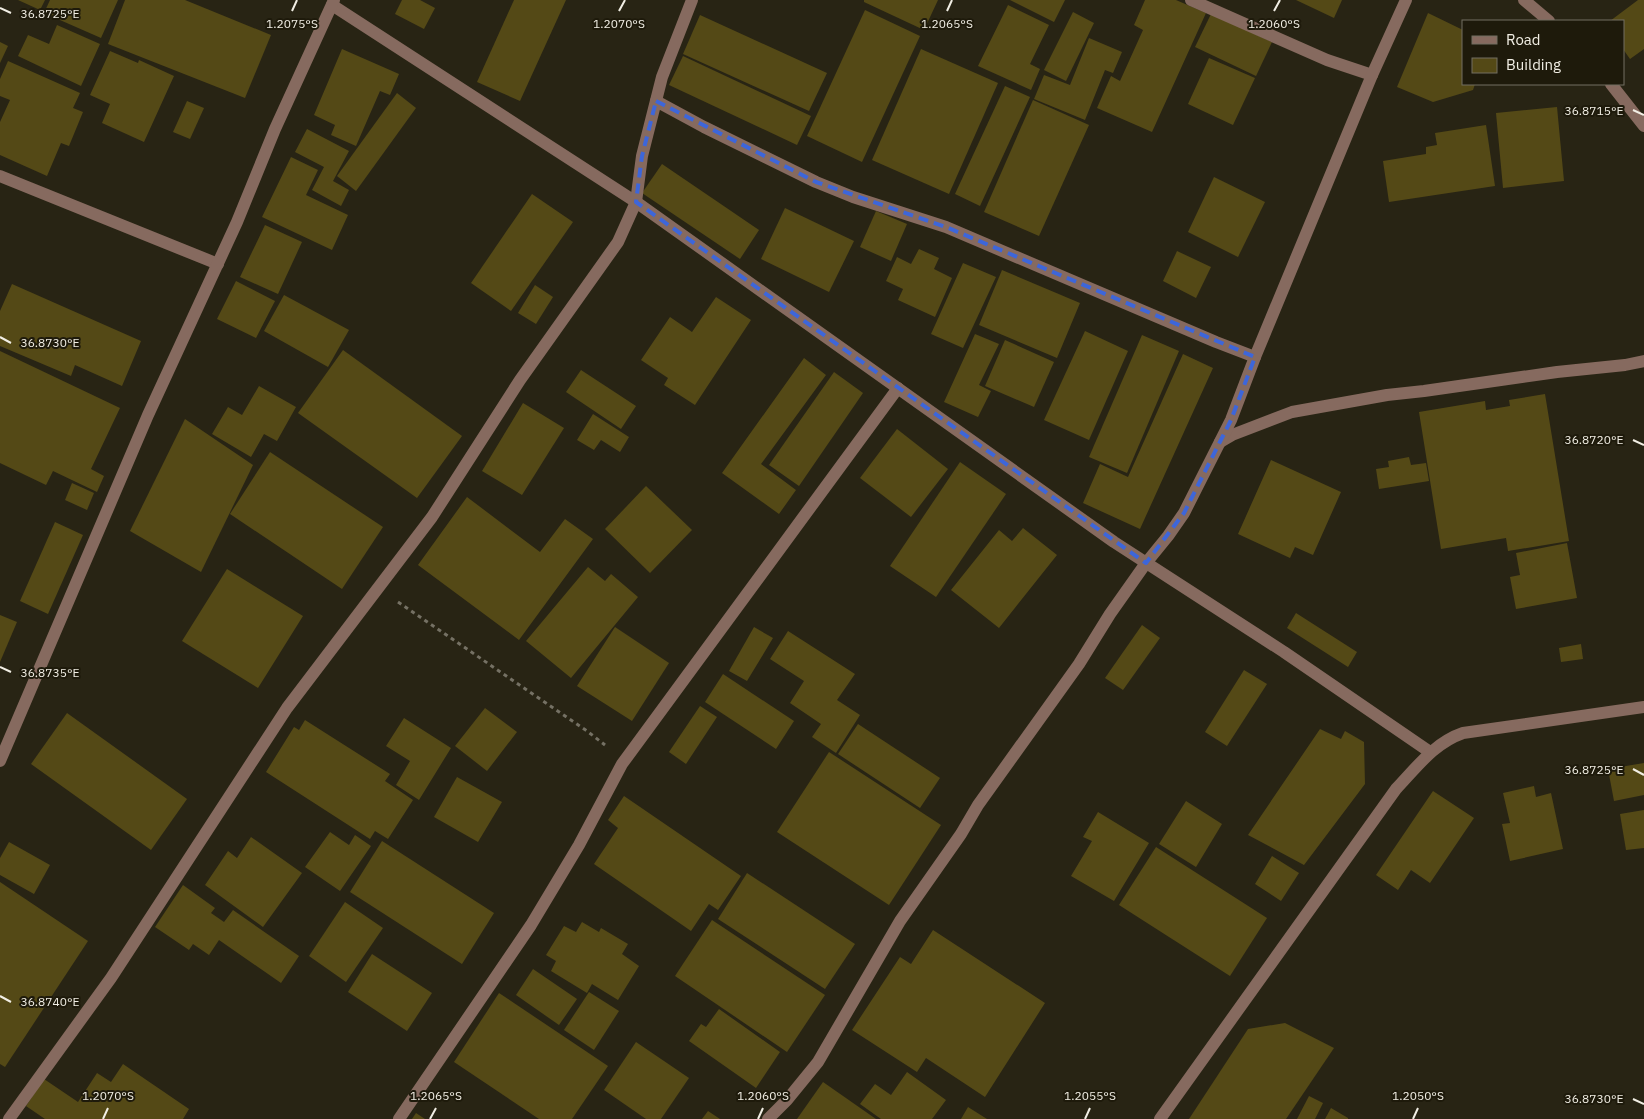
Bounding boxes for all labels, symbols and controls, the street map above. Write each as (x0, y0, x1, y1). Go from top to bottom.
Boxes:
text: 36.8725°E (20, 6, 80, 21)
text: 1.2075°S (266, 16, 318, 31)
text: 1.2070°S (593, 16, 645, 31)
text: 1.2065°S (921, 16, 973, 31)
text: 1.2060°S (1248, 16, 1300, 31)
legend (1462, 20, 1624, 85)
text: Road (1506, 30, 1541, 49)
text: Building (1506, 55, 1561, 74)
text: 36.8715°E (1564, 103, 1624, 118)
text: 36.8730°E (20, 335, 80, 350)
text: 36.8720°E (1564, 432, 1624, 447)
text: 36.8735°E (20, 665, 80, 680)
text: 36.8725°E (1564, 762, 1624, 777)
text: 36.8740°E (20, 994, 80, 1009)
text: 1.2070°S (82, 1088, 134, 1103)
text: 1.2065°S (410, 1088, 462, 1103)
text: 1.2060°S (737, 1088, 789, 1103)
text: 1.2055°S (1064, 1088, 1116, 1103)
text: 1.2050°S (1392, 1088, 1444, 1103)
text: 36.8730°E (1564, 1091, 1624, 1106)

